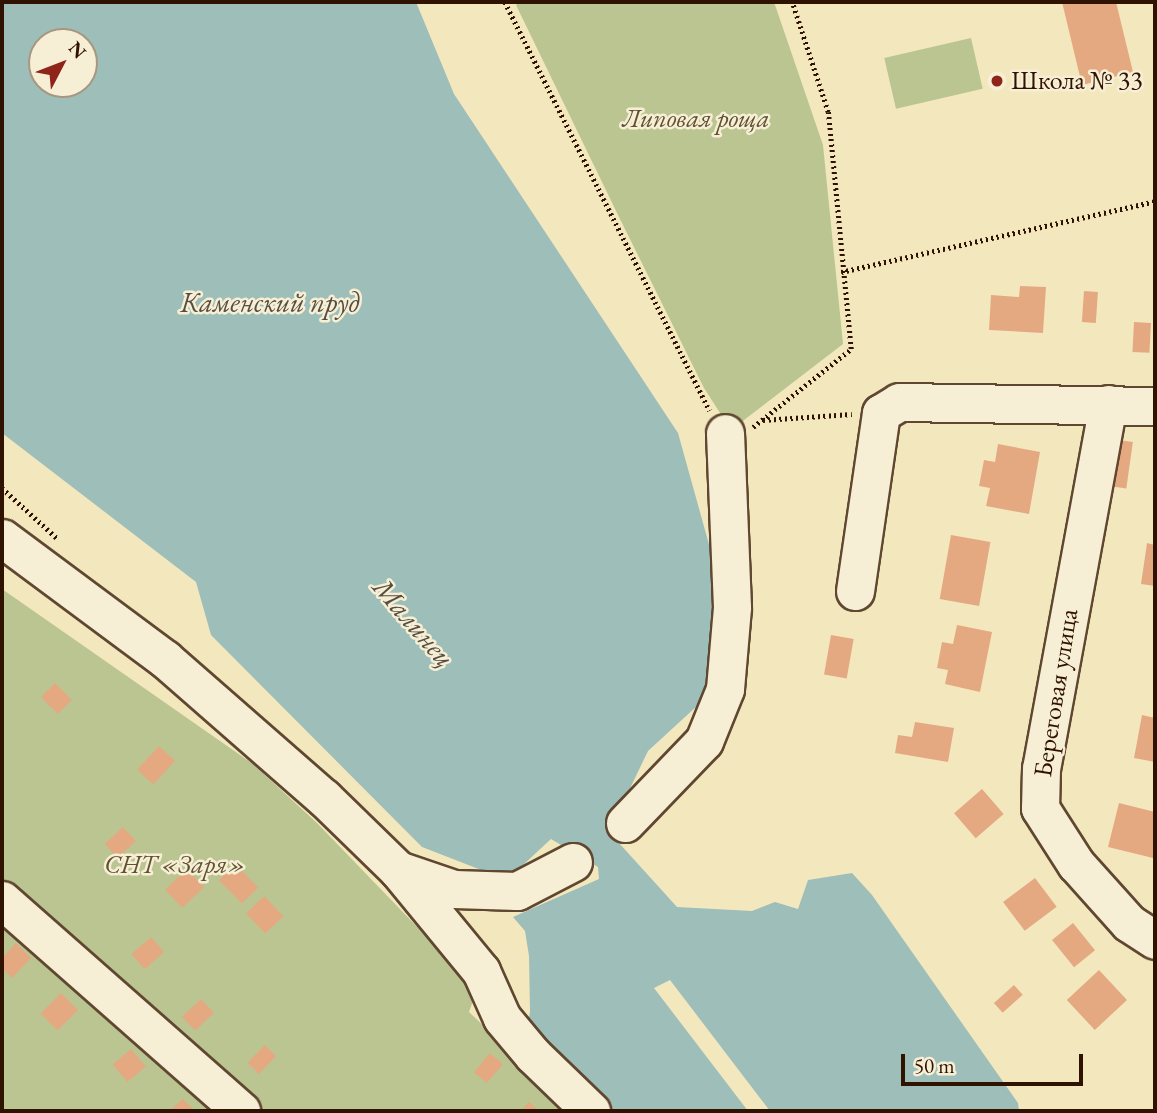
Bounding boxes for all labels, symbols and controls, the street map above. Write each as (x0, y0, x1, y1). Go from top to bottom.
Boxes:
north arrow (28, 28, 98, 98)
text: N (63, 36, 92, 64)
place label: Школа № 33 (1011, 65, 1143, 97)
marker: Школа № 33 (989, 73, 1005, 89)
park label: Липовая роща (623, 103, 769, 135)
water label: Каменский пруд (180, 285, 360, 319)
water label: Малинец (366, 571, 462, 673)
street label: Береговая улица (1027, 607, 1085, 779)
park label: СНТ «Заря» (104, 849, 246, 881)
scale bar (905, 1040, 1087, 1084)
text: 50 m (914, 1052, 955, 1079)

